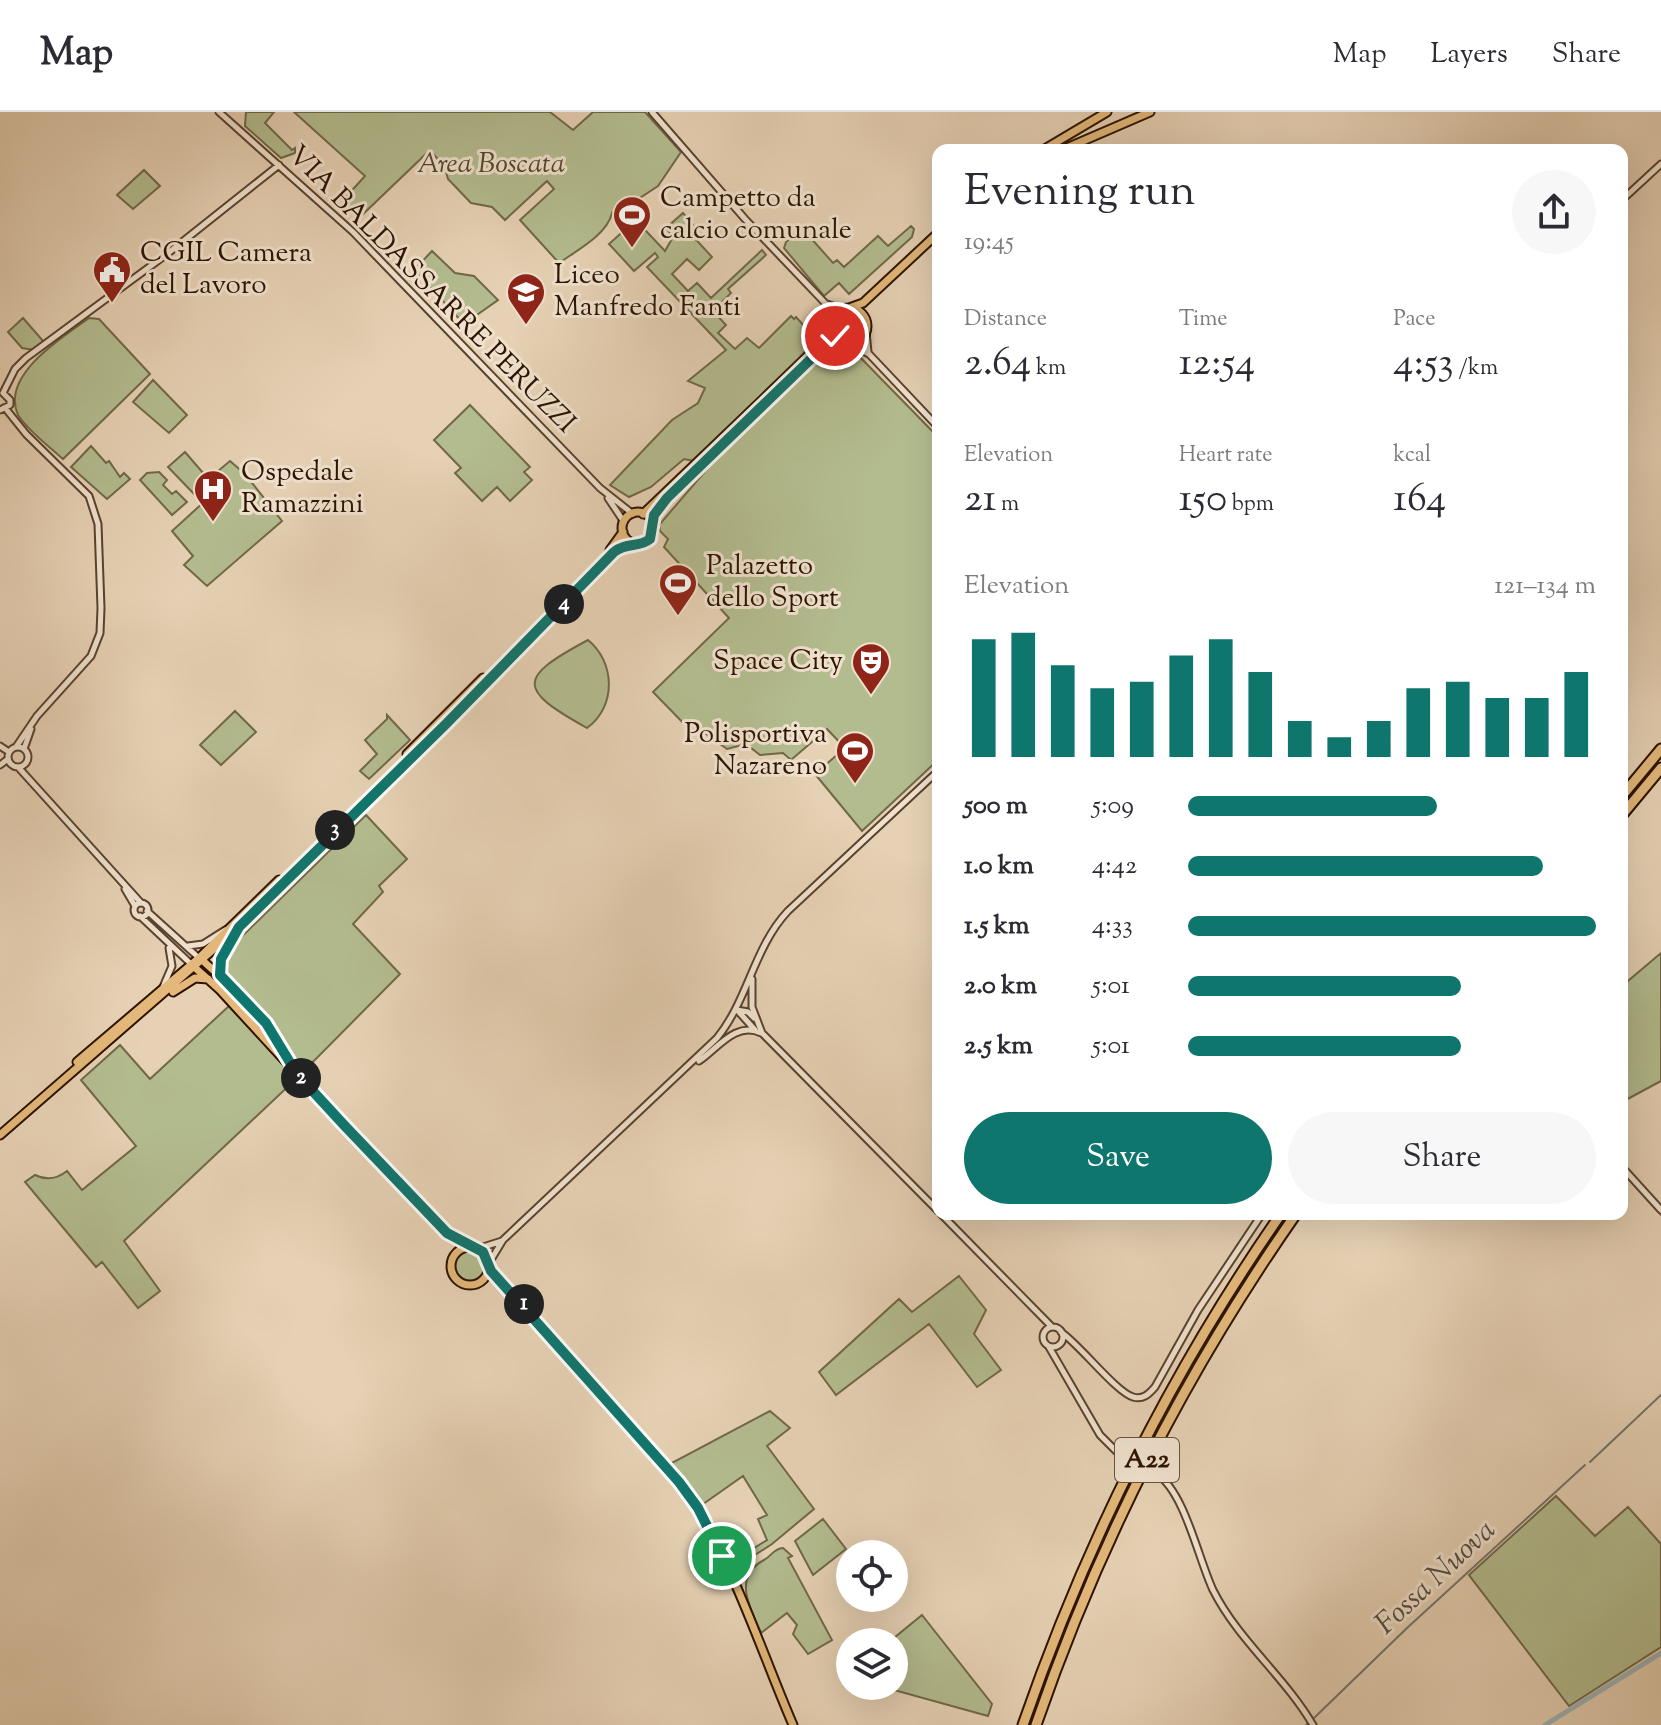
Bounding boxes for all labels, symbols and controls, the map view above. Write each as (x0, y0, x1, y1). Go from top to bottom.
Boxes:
text: Map (40, 28, 113, 82)
text: Map (1333, 35, 1386, 75)
text: Layers (1430, 35, 1508, 75)
text: Share (1552, 35, 1621, 75)
street label: VIA BALDASSARRE PERUZZI (278, 137, 584, 443)
park label: Area Boscata (417, 145, 565, 185)
text: Evening run (964, 162, 1196, 225)
button: share (1512, 170, 1596, 254)
place label: Campetto da calcio comunale (660, 179, 852, 251)
sports icon: Campetto da calcio comunale (611, 194, 653, 249)
text: 19:45 (964, 224, 1014, 261)
place label: CGIL Camera del Lavoro (140, 234, 312, 306)
public building icon: CGIL Camera del Lavoro (91, 249, 133, 304)
place label: Liceo Manfredo Fanti (554, 256, 741, 328)
school or university icon: Liceo Manfredo Fanti (505, 271, 547, 326)
pin (801, 302, 869, 370)
text: Distance (964, 304, 1047, 336)
text: Time (1179, 304, 1228, 336)
text: Pace (1393, 304, 1435, 336)
icon: check (813, 314, 857, 358)
text: 2.64 (964, 336, 1031, 393)
text: 12:54 (1179, 336, 1255, 393)
text: 4:53 (1393, 336, 1454, 393)
text: km (1031, 353, 1066, 385)
text: /km (1454, 353, 1498, 385)
text: Elevation (964, 440, 1053, 472)
text: Heart rate (1179, 440, 1273, 472)
text: kcal (1393, 440, 1431, 472)
place label: Ospedale Ramazzini (241, 453, 364, 525)
hospital icon: Ospedale Ramazzini (192, 468, 234, 523)
text: 21 (964, 472, 996, 529)
text: 150 (1179, 472, 1227, 529)
text: 164 (1393, 472, 1446, 529)
text: m (996, 489, 1019, 521)
text: bpm (1227, 489, 1274, 521)
place label: Palazetto dello Sport (706, 547, 839, 619)
sports icon: Palazetto dello Sport (657, 562, 699, 617)
text: Elevation (964, 568, 1069, 605)
text: 121–134 m (1494, 568, 1596, 605)
pin: 4 (544, 584, 584, 624)
text: 4 (558, 588, 570, 620)
theatre icon: Space City (850, 641, 892, 696)
place label: Space City (713, 642, 843, 682)
place label: Polisportiva Nazareno (684, 715, 827, 787)
sports icon: Polisportiva Nazareno (834, 730, 876, 785)
text: 500 m (964, 788, 1027, 825)
text: 5:09 (1092, 788, 1134, 825)
pin: 3 (315, 810, 355, 850)
text: 3 (331, 814, 339, 846)
text: 1.0 km (964, 848, 1034, 885)
text: 4:42 (1092, 848, 1137, 885)
text: 1.5 km (964, 908, 1030, 945)
text: 4:33 (1092, 908, 1133, 945)
text: 2.0 km (964, 968, 1037, 1005)
text: 5:01 (1092, 968, 1130, 1005)
text: 2.5 km (964, 1028, 1033, 1065)
text: 5:01 (1092, 1028, 1130, 1065)
pin: 2 (281, 1058, 321, 1098)
text: 2 (296, 1062, 306, 1094)
button: Save (964, 1112, 1272, 1204)
button: Share (1288, 1112, 1596, 1204)
pin: 1 (504, 1284, 544, 1324)
text: 1 (520, 1288, 528, 1320)
road number: A22 (1115, 1438, 1179, 1482)
water label: Fossa Nuova (1366, 1511, 1506, 1645)
pin (688, 1522, 756, 1590)
icon: arrive (700, 1534, 744, 1578)
map controls (836, 1540, 908, 1700)
button: locate (836, 1540, 908, 1612)
button: layers (836, 1628, 908, 1700)

